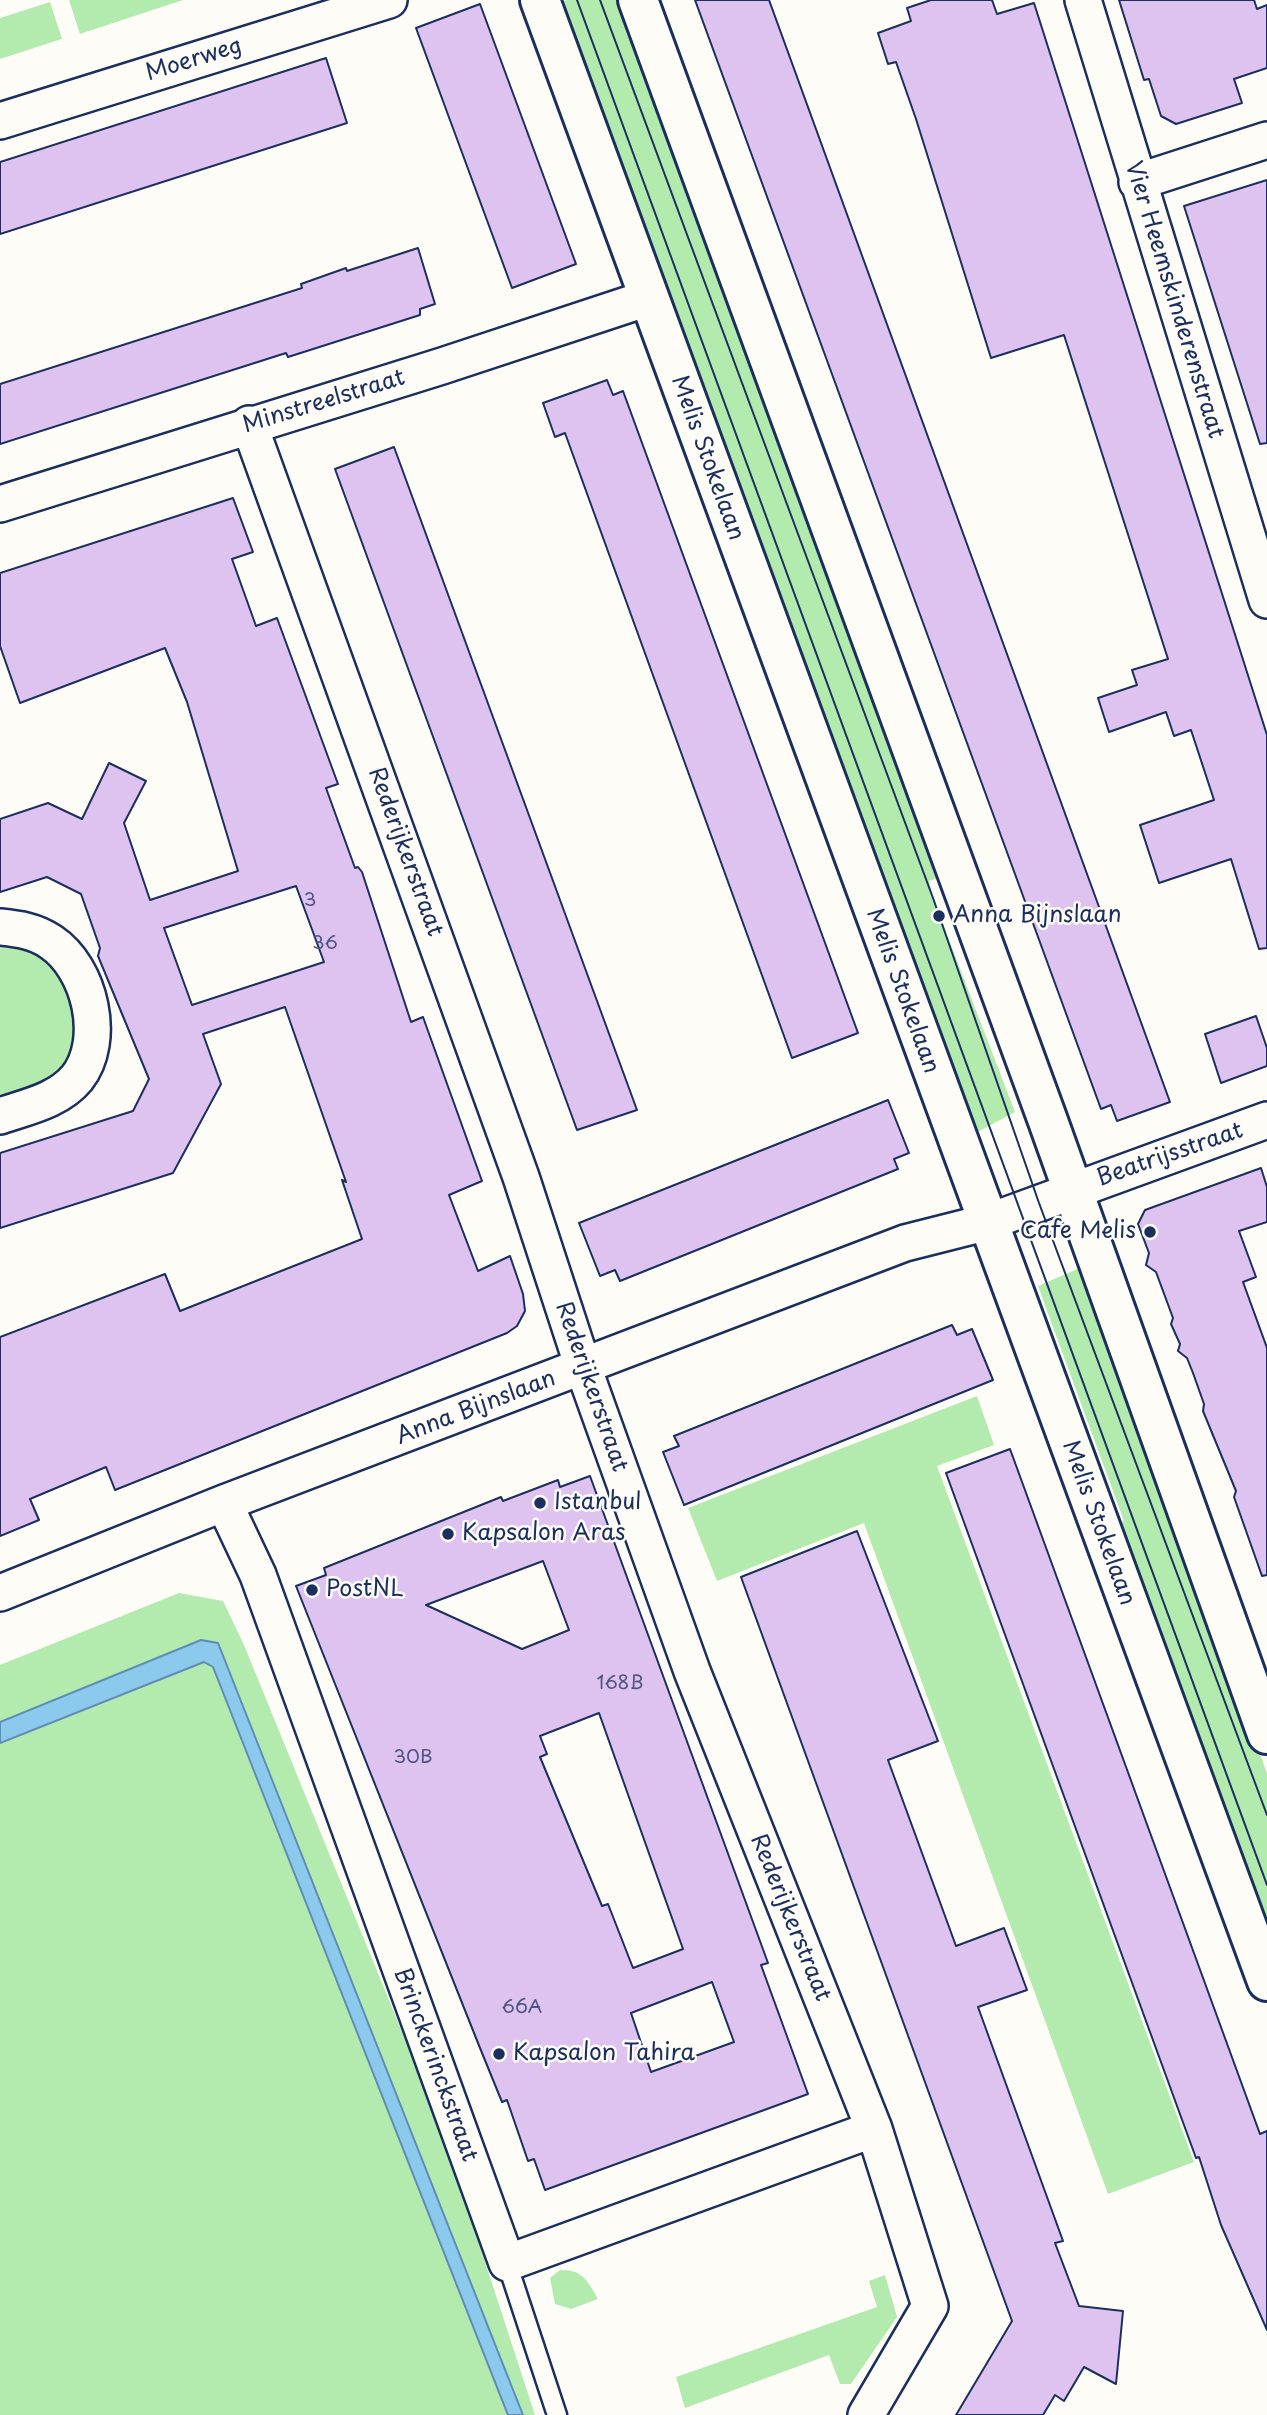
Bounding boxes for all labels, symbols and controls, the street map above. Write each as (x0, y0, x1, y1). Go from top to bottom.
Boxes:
street label: Moerweg (143, 32, 245, 88)
street label: Vier Heemskinderenstraat (1119, 158, 1229, 442)
street label: Minstreelstraat (240, 364, 408, 440)
street label: Melis Stokelaan (664, 372, 750, 544)
street label: Rederijkerstraat (362, 764, 448, 940)
house number: 3 (304, 890, 316, 912)
place label: Anna Bijnslaan (953, 902, 1122, 930)
street label: Melis Stokelaan (859, 905, 945, 1077)
marker: Anna Bijnslaan (931, 908, 947, 924)
house number: 36 (312, 933, 338, 955)
street label: Beatrijsstraat (1093, 1117, 1247, 1193)
place label: Cafe Melis (1020, 1218, 1136, 1246)
marker: Cafe Melis (1142, 1224, 1158, 1240)
street label: Rederijkerstraat (549, 1298, 633, 1476)
street label: Anna Bijnslaan (392, 1365, 560, 1451)
street label: Melis Stokelaan (1055, 1437, 1141, 1609)
place label: Istanbul (554, 1489, 641, 1517)
marker: Istanbul (532, 1495, 548, 1511)
place label: Kapsalon Aras (462, 1520, 626, 1548)
marker: Kapsalon Aras (440, 1526, 456, 1542)
place label: PostNL (326, 1576, 404, 1604)
marker: PostNL (304, 1582, 320, 1598)
house number: 168B (597, 1673, 643, 1695)
house number: 30B (394, 1747, 432, 1769)
street label: Rederijkerstraat (744, 1830, 836, 2006)
street label: Brinckerinckstraat (387, 1964, 483, 2166)
house number: 66A (502, 1997, 542, 2019)
place label: Kapsalon Tahira (513, 2040, 695, 2068)
marker: Kapsalon Tahira (491, 2046, 507, 2062)

